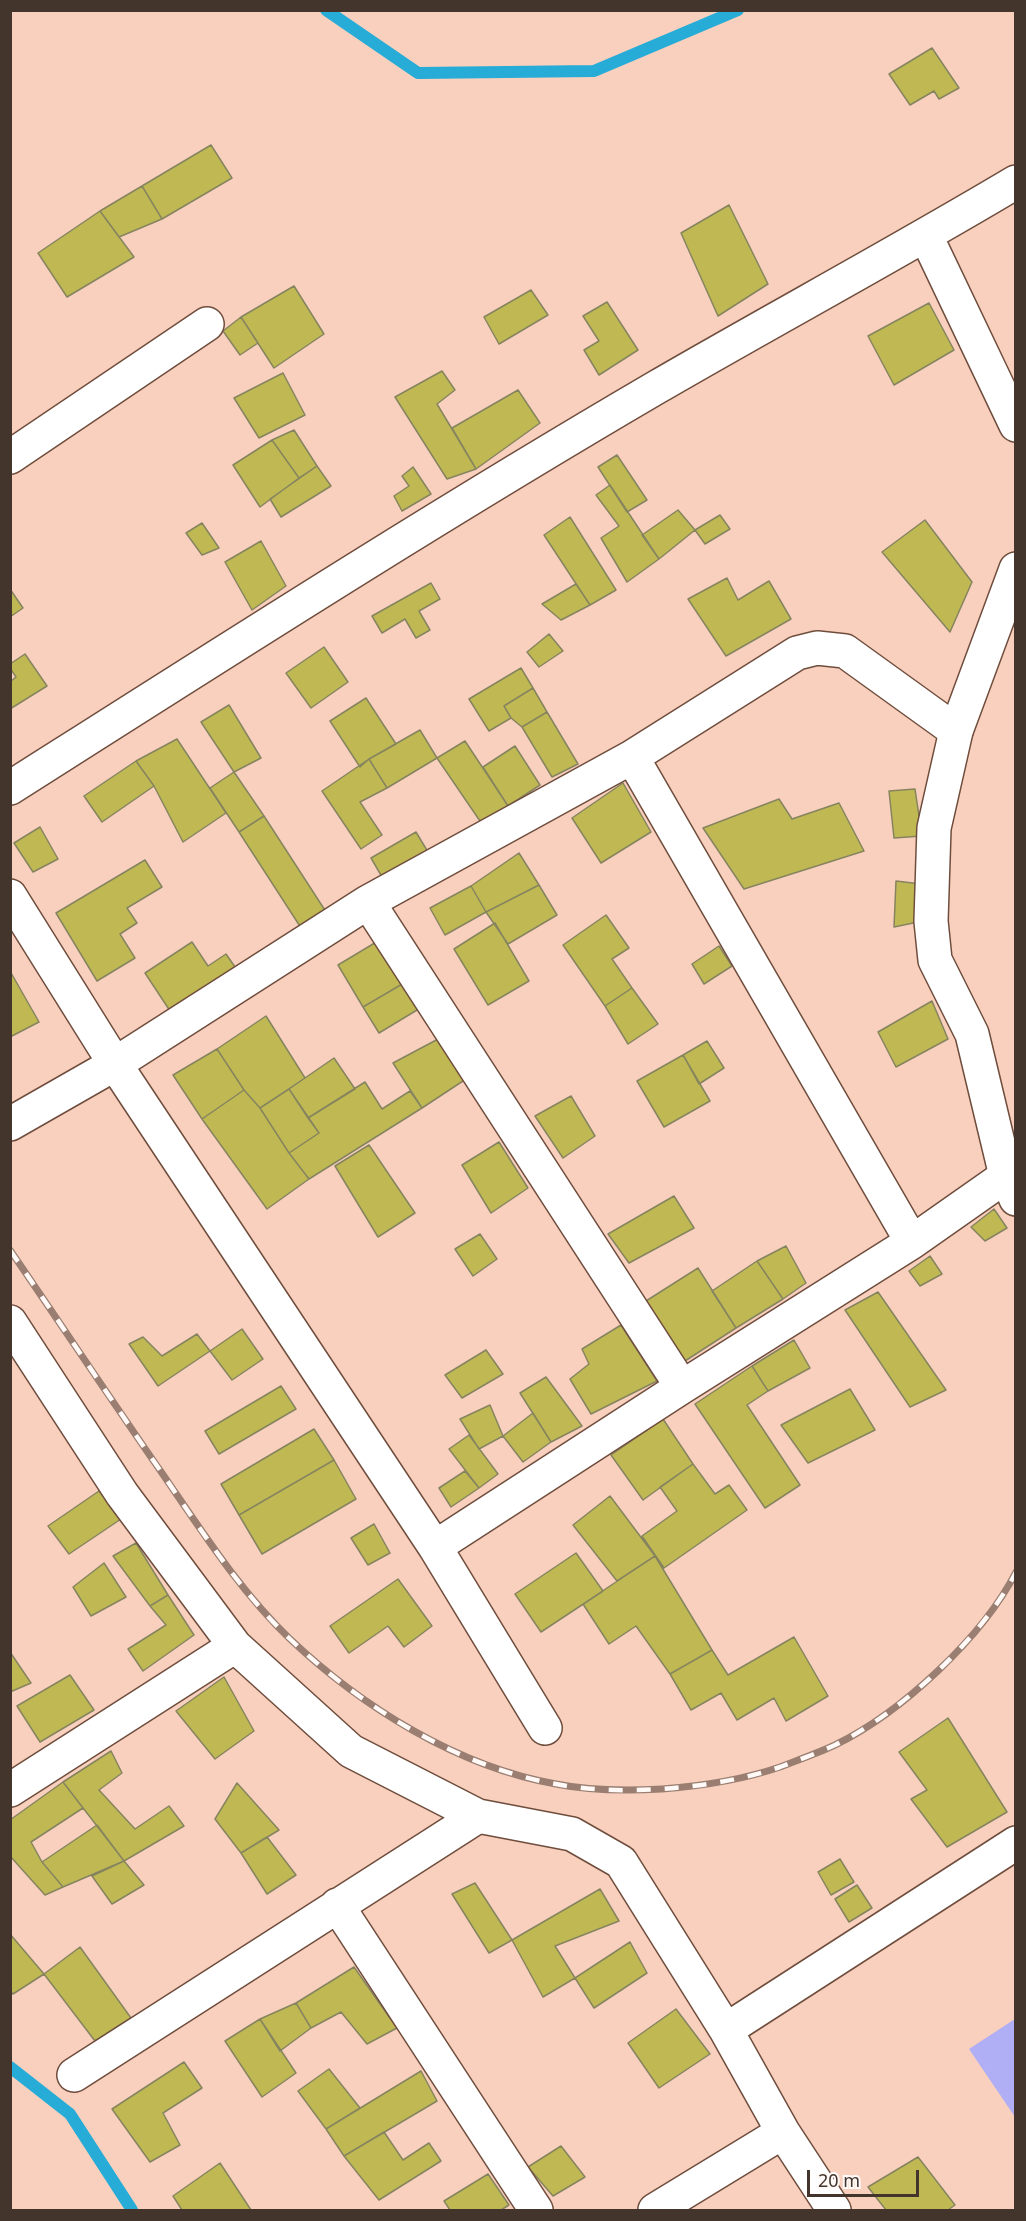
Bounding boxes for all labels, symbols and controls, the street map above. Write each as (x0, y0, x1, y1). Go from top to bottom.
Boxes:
scale bar (810, 2158, 922, 2196)
text: 20 m (818, 2168, 860, 2192)

